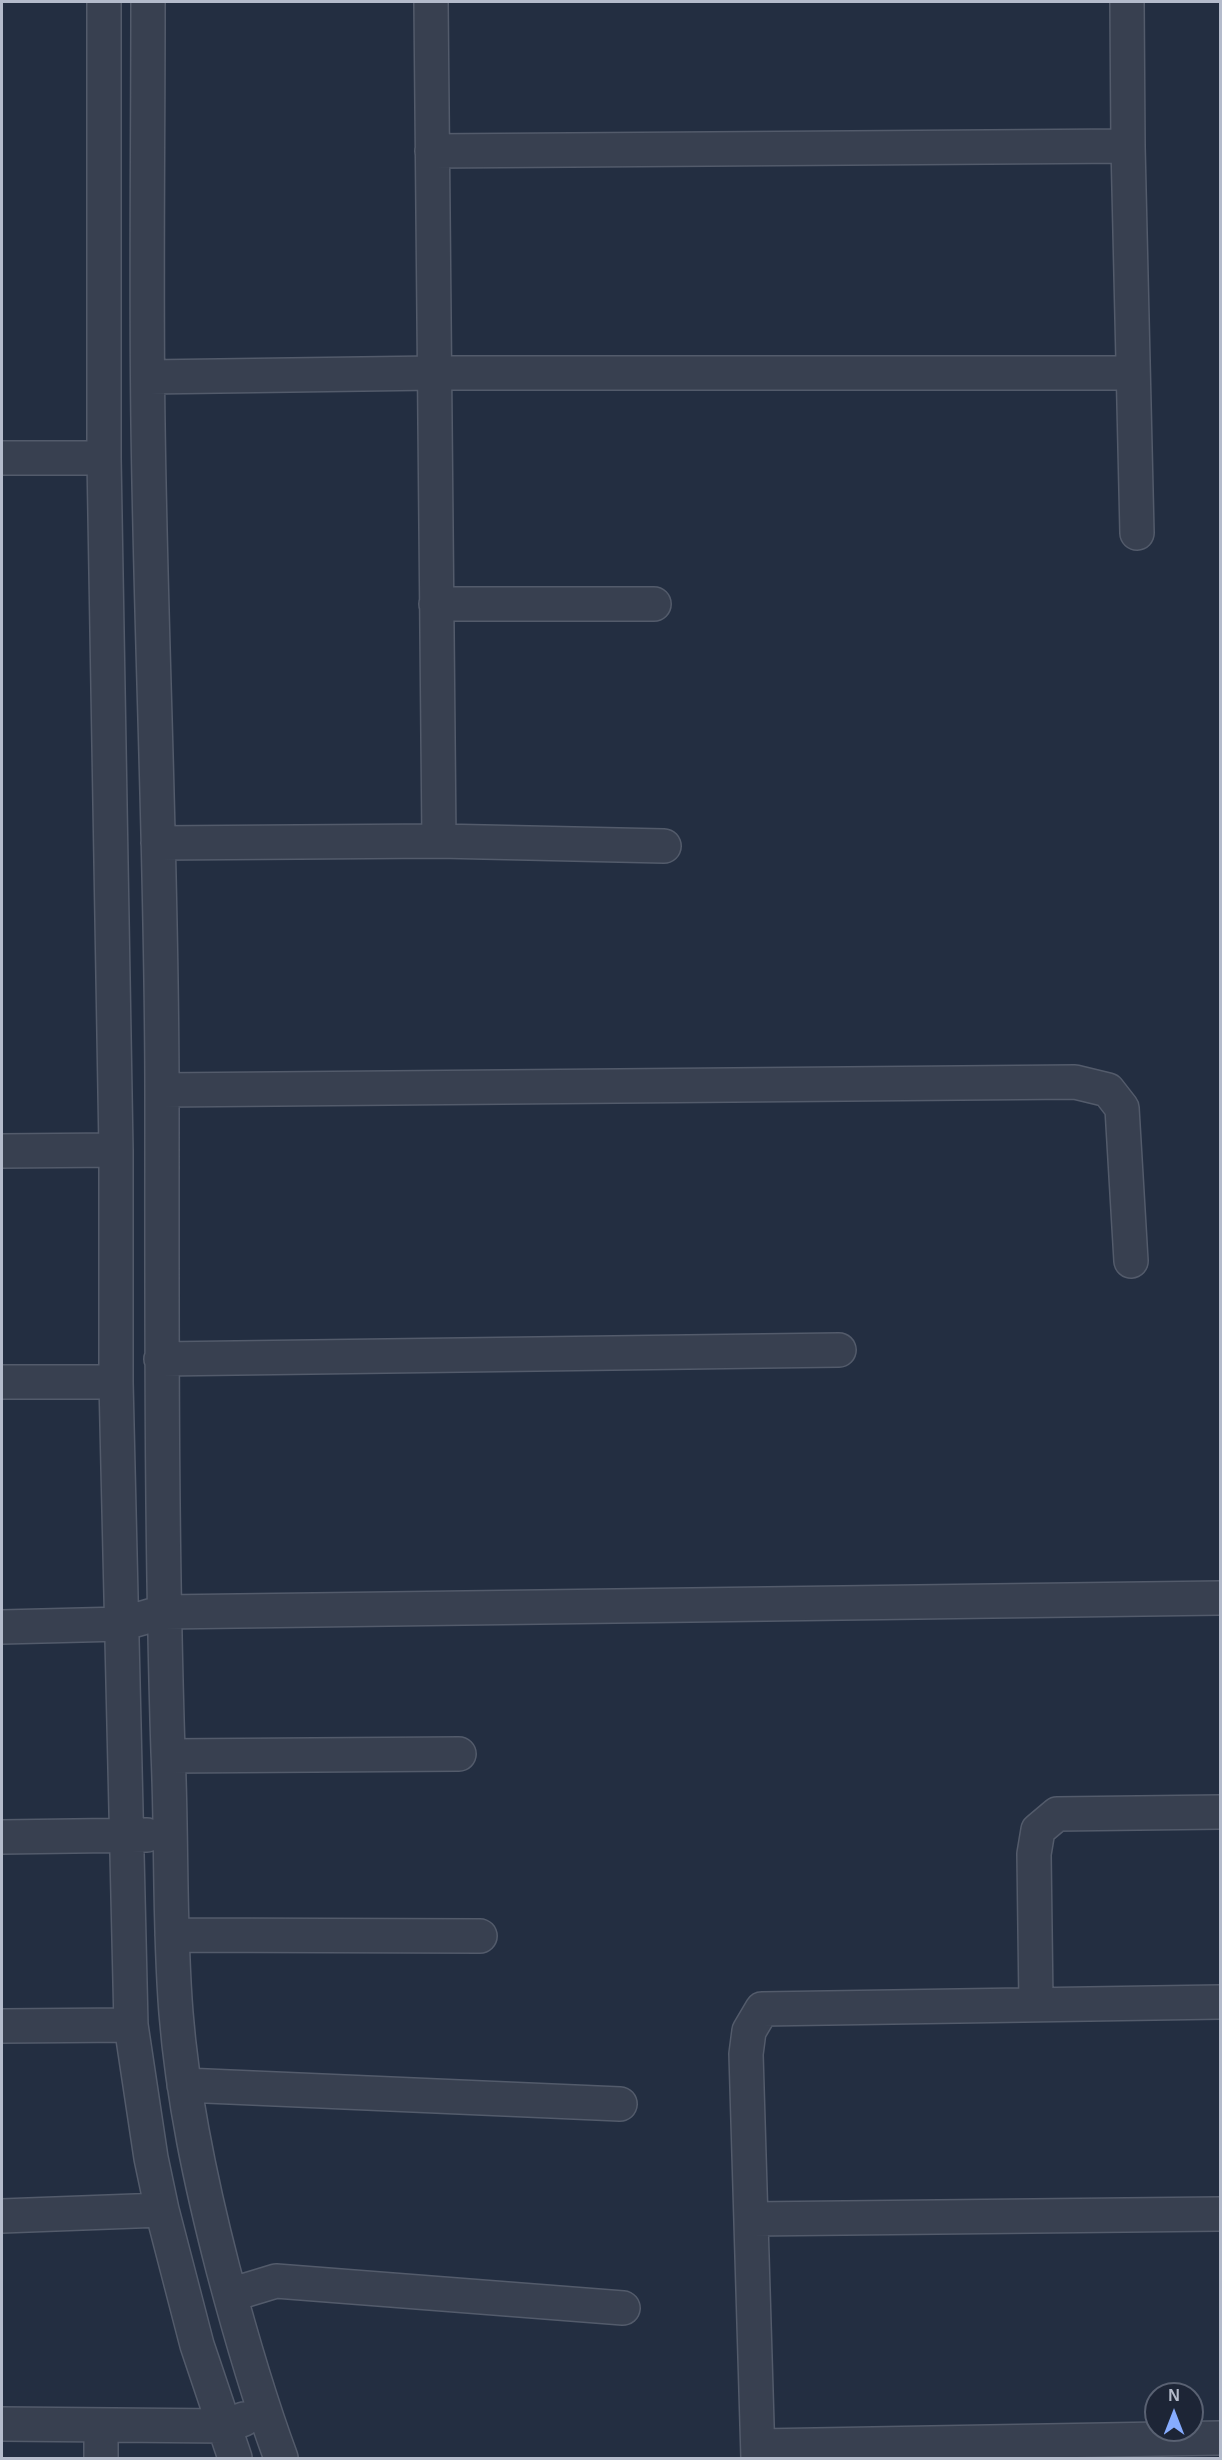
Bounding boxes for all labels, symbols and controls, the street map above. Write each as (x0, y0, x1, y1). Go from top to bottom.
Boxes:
north arrow (1144, 2382, 1204, 2442)
text: N (1168, 2387, 1180, 2404)

